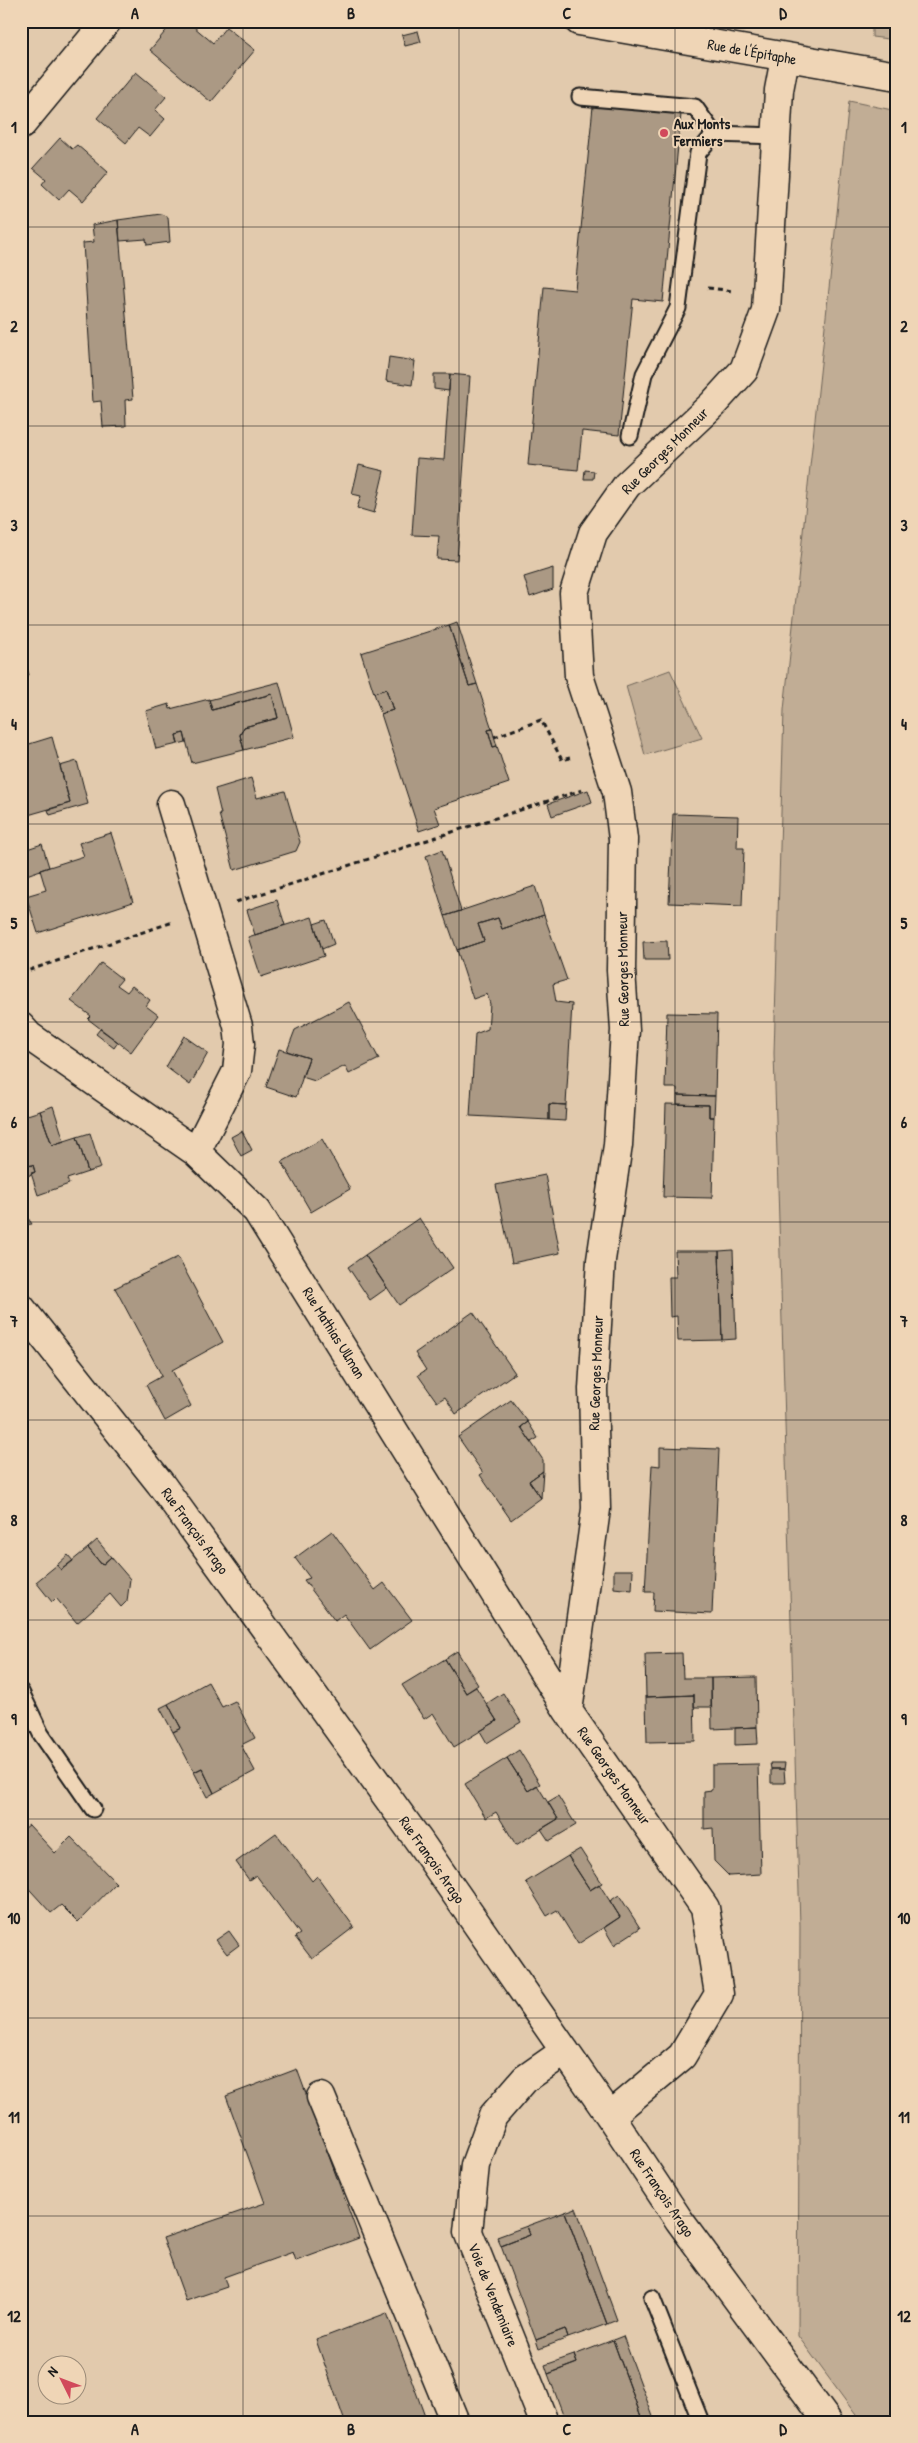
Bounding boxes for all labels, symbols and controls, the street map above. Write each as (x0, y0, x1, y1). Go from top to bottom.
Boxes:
text: A (131, 2, 139, 24)
text: B (347, 2, 355, 24)
text: C (563, 2, 572, 24)
text: D (779, 2, 787, 24)
street label: Rue de l'Épitaphe (706, 33, 798, 70)
place label: Aux Monts Fermiers (673, 113, 730, 151)
text: 1 (11, 116, 17, 138)
text: 1 (901, 116, 907, 138)
marker: Aux Monts Fermiers (658, 127, 670, 139)
text: 2 (10, 315, 18, 337)
text: 2 (900, 315, 908, 337)
street label: Rue Georges Monneur (616, 402, 713, 499)
text: 3 (10, 514, 18, 536)
text: 3 (900, 514, 908, 536)
text: 4 (11, 713, 17, 735)
text: 4 (901, 713, 907, 735)
street label: Rue Georges Monneur (611, 911, 634, 1027)
text: 5 (11, 912, 18, 934)
text: 5 (901, 912, 908, 934)
text: 6 (11, 1111, 18, 1133)
text: 6 (901, 1111, 908, 1133)
street label: Rue Mathias Ullman (298, 1283, 371, 1383)
text: 7 (9, 1310, 18, 1332)
text: 7 (899, 1310, 908, 1332)
street label: Rue Georges Monneur (583, 1315, 608, 1431)
street label: Rue François Arago (157, 1483, 234, 1578)
text: 8 (11, 1509, 18, 1531)
text: 8 (901, 1509, 908, 1531)
text: 9 (11, 1708, 17, 1730)
text: 9 (901, 1708, 907, 1730)
street label: Rue Georges Monneur (573, 1722, 656, 1829)
street label: Rue François Arago (394, 1812, 470, 1908)
text: 10 (8, 1907, 20, 1929)
text: 10 (898, 1907, 910, 1929)
text: 11 (8, 2106, 20, 2128)
text: 11 (898, 2106, 910, 2128)
street label: Rue François Arago (625, 2144, 700, 2241)
street label: Voie de Vendemiaire (463, 2240, 524, 2350)
text: 12 (7, 2305, 21, 2327)
text: 12 (897, 2305, 911, 2327)
north arrow (38, 2356, 88, 2406)
text: N (42, 2361, 62, 2380)
text: A (131, 2418, 139, 2440)
text: B (347, 2418, 355, 2440)
text: C (563, 2418, 572, 2440)
text: D (779, 2418, 787, 2440)

